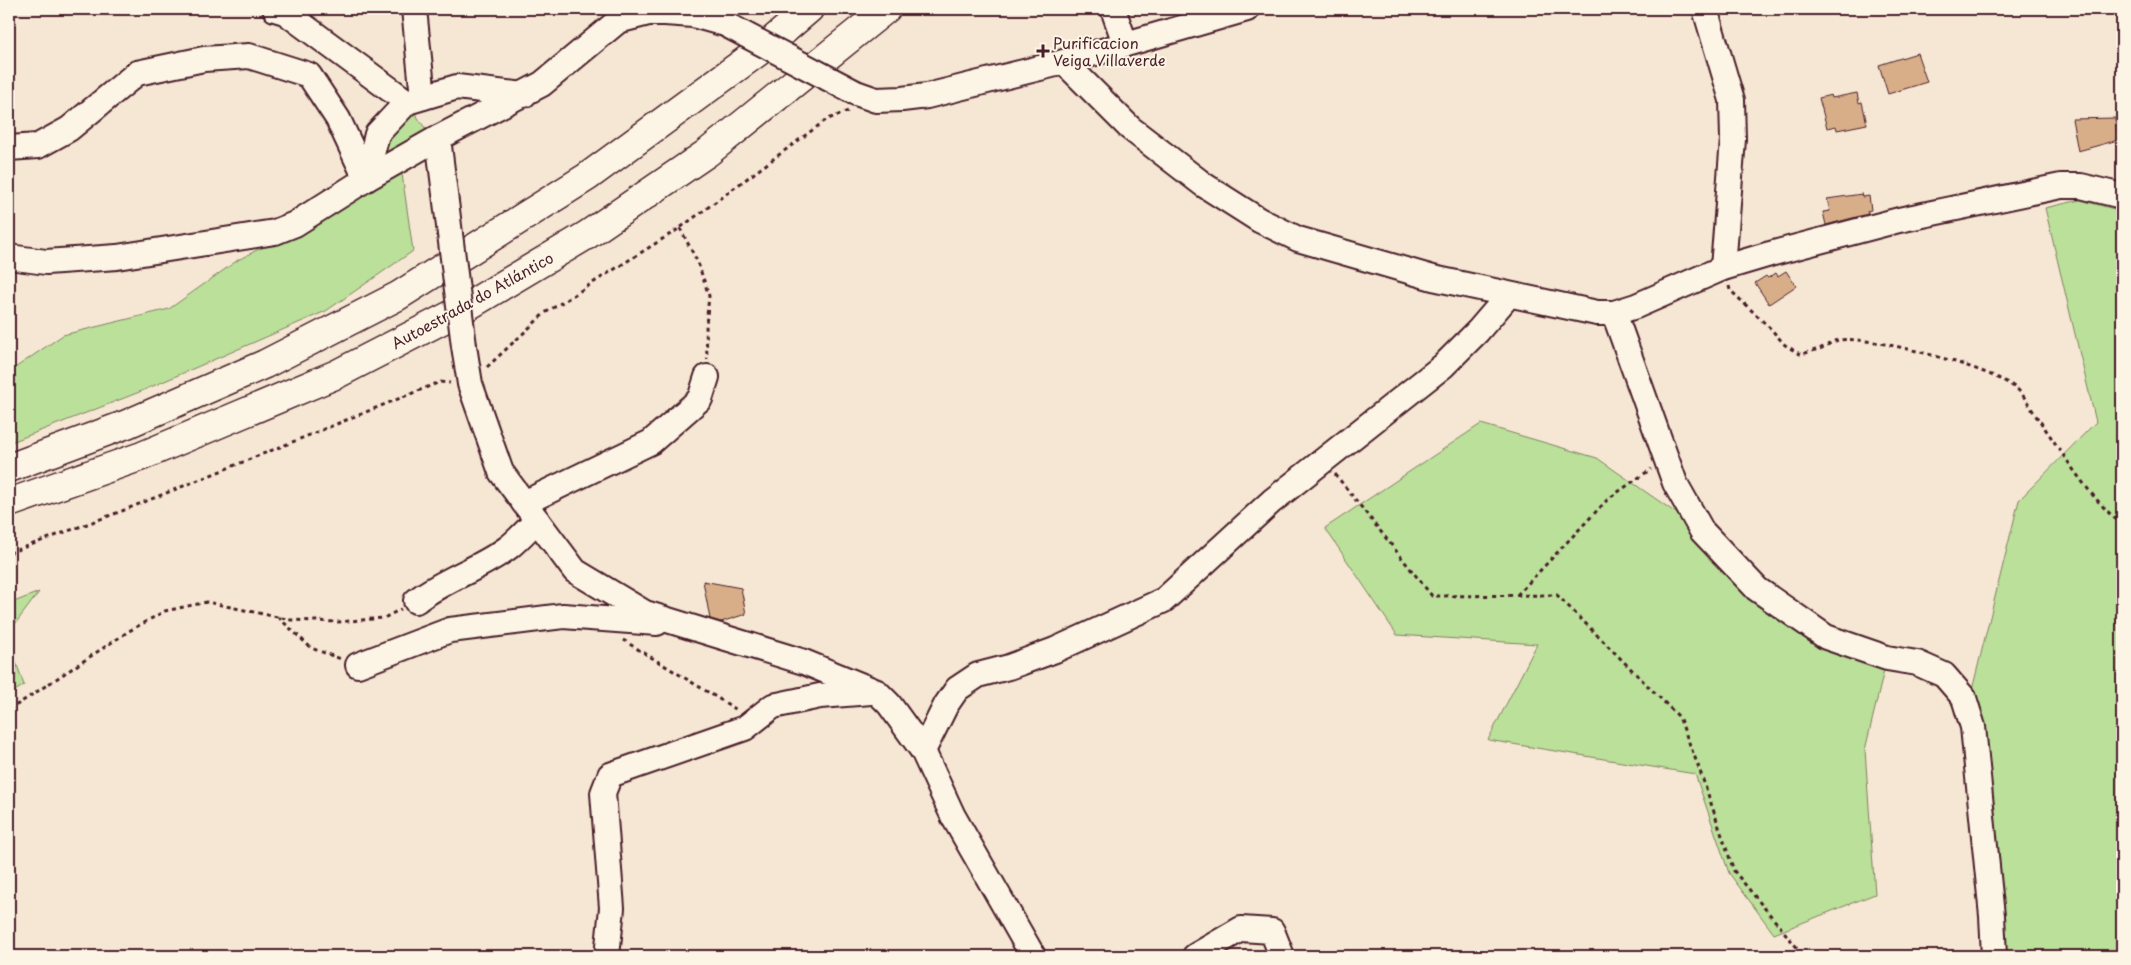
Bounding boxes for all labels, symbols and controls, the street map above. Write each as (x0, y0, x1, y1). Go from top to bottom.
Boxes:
place label: Purificacion Veiga Villaverde (1053, 31, 1165, 71)
marker: Purificacion Veiga Villaverde (1037, 45, 1049, 57)
street label: Autoestrada do Atlántico (387, 246, 557, 354)

